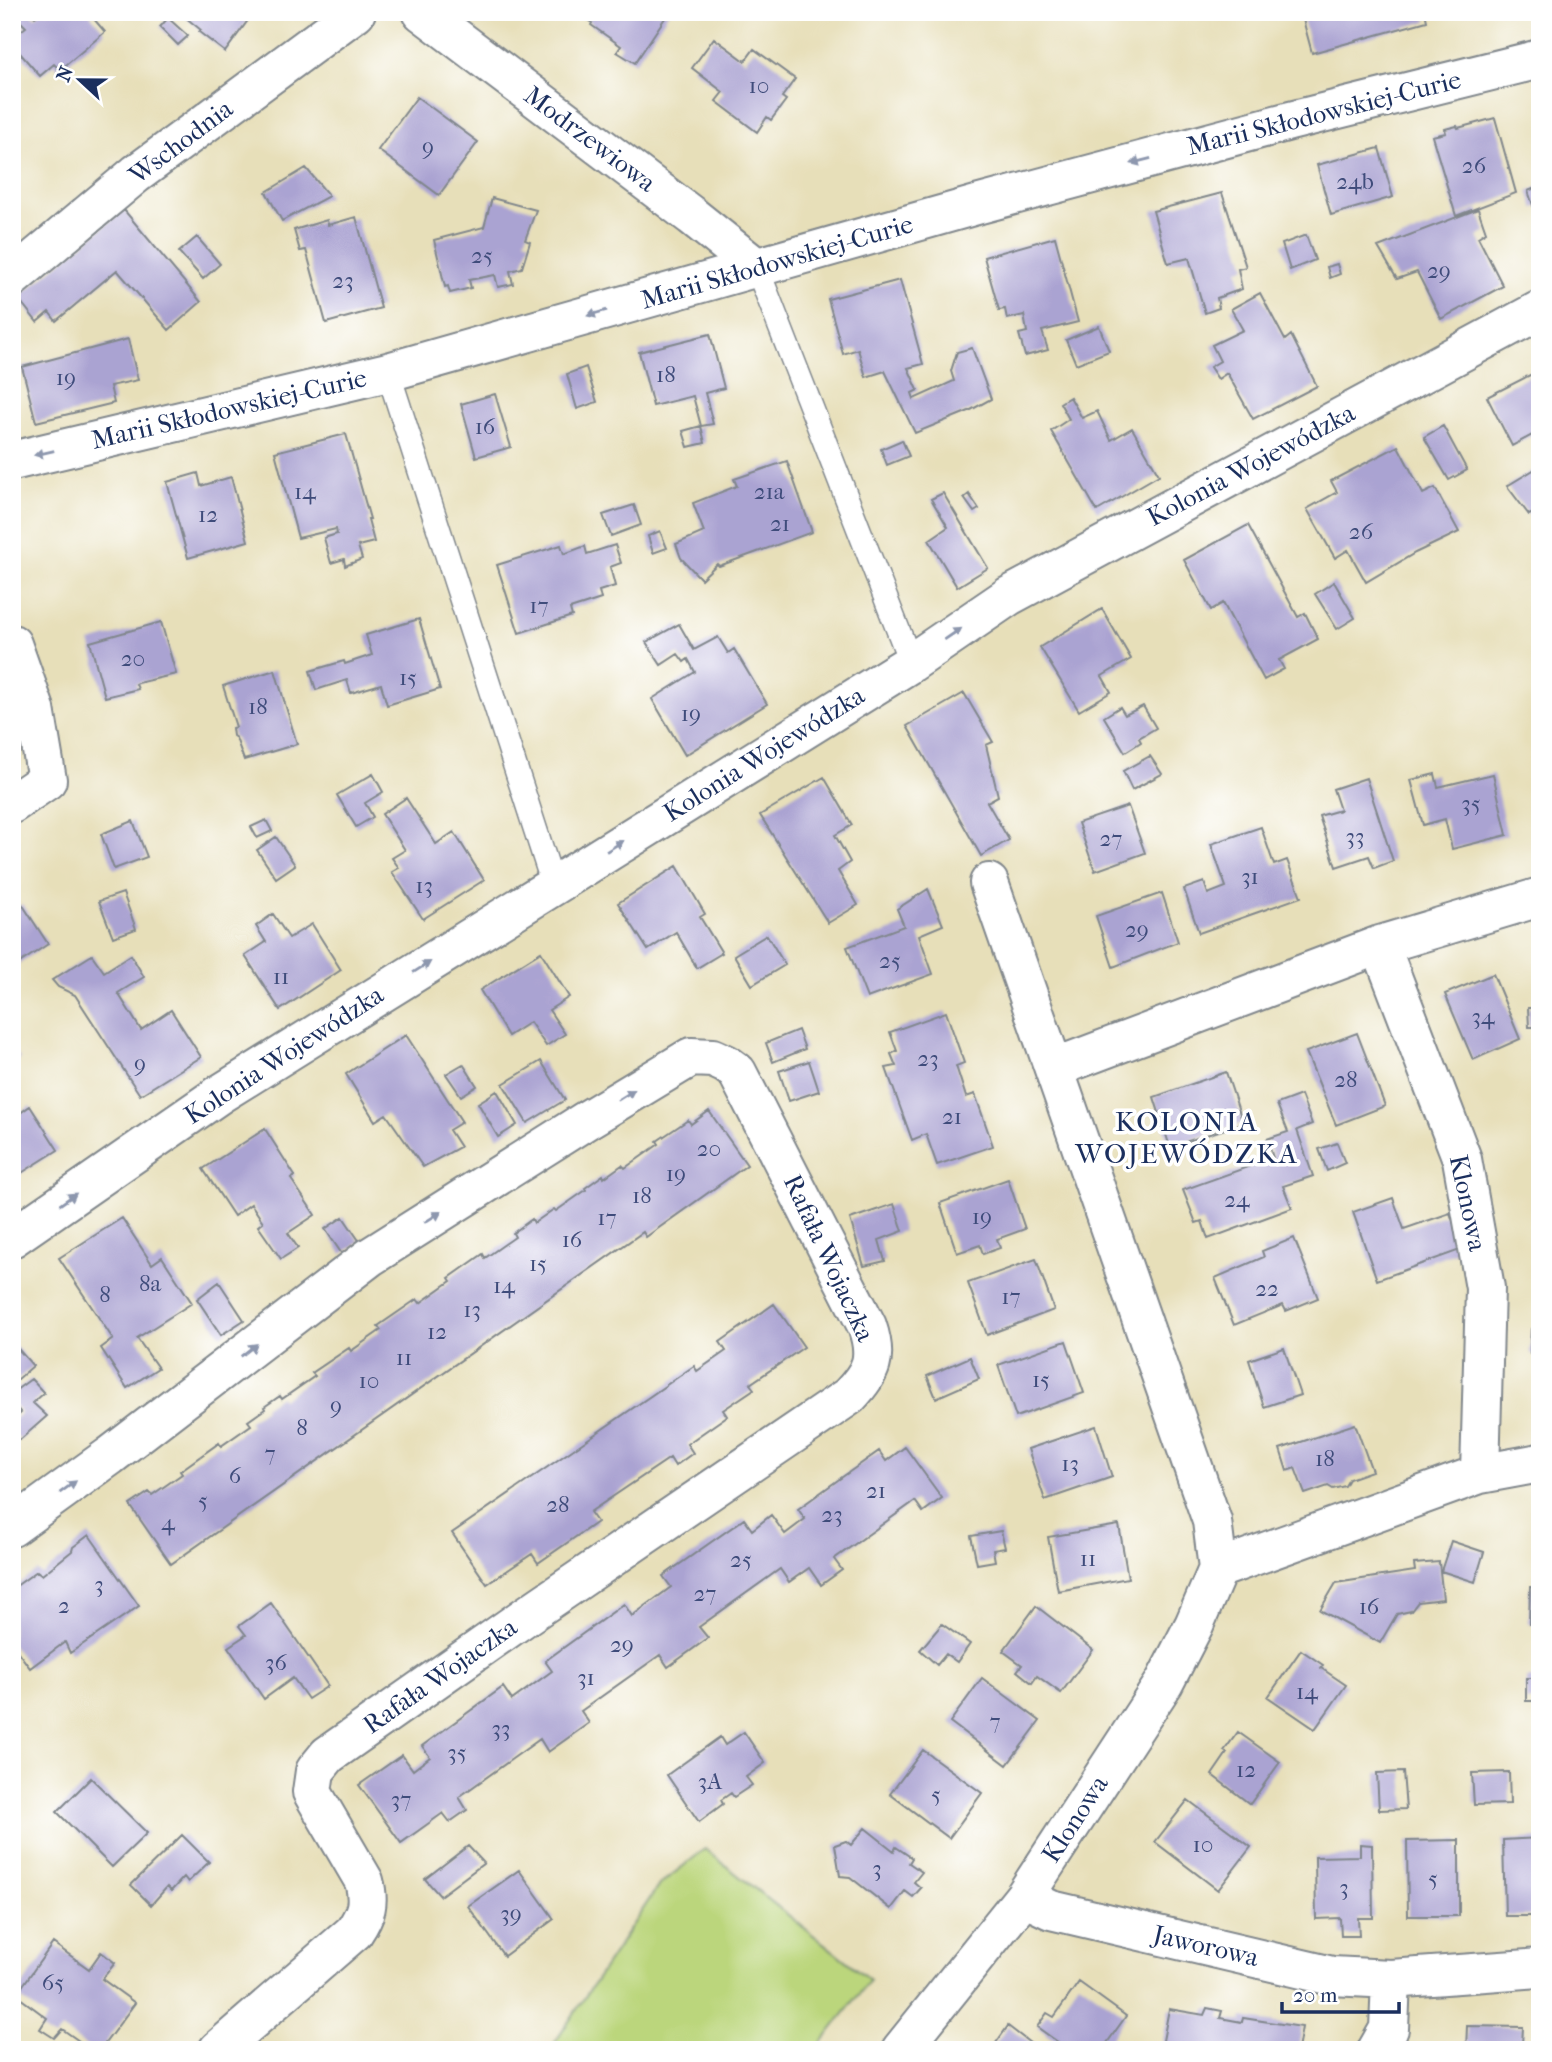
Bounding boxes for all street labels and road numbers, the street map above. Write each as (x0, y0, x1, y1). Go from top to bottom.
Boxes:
street label: Marii Skłodowskiej-Curie (1184, 64, 1464, 162)
street label: Modrzewiowa (518, 80, 663, 199)
street label: Wschodnia (122, 92, 240, 192)
street label: Marii Skłodowskiej-Curie (637, 208, 917, 316)
street label: Marii Skłodowskiej-Curie (88, 362, 370, 456)
street label: Kolonia Wojewódzka (1142, 397, 1361, 533)
street label: Kolonia Wojewódzka (658, 679, 871, 828)
street label: Kolonia Wojewódzka (179, 979, 390, 1131)
street label: Klonowa (1443, 1152, 1494, 1255)
street label: Rafała Wojaczka (777, 1170, 882, 1347)
street label: Rafała Wojaczka (357, 1611, 524, 1740)
street label: Klonowa (1035, 1769, 1115, 1868)
street label: Jaworowa (1148, 1918, 1263, 1973)

